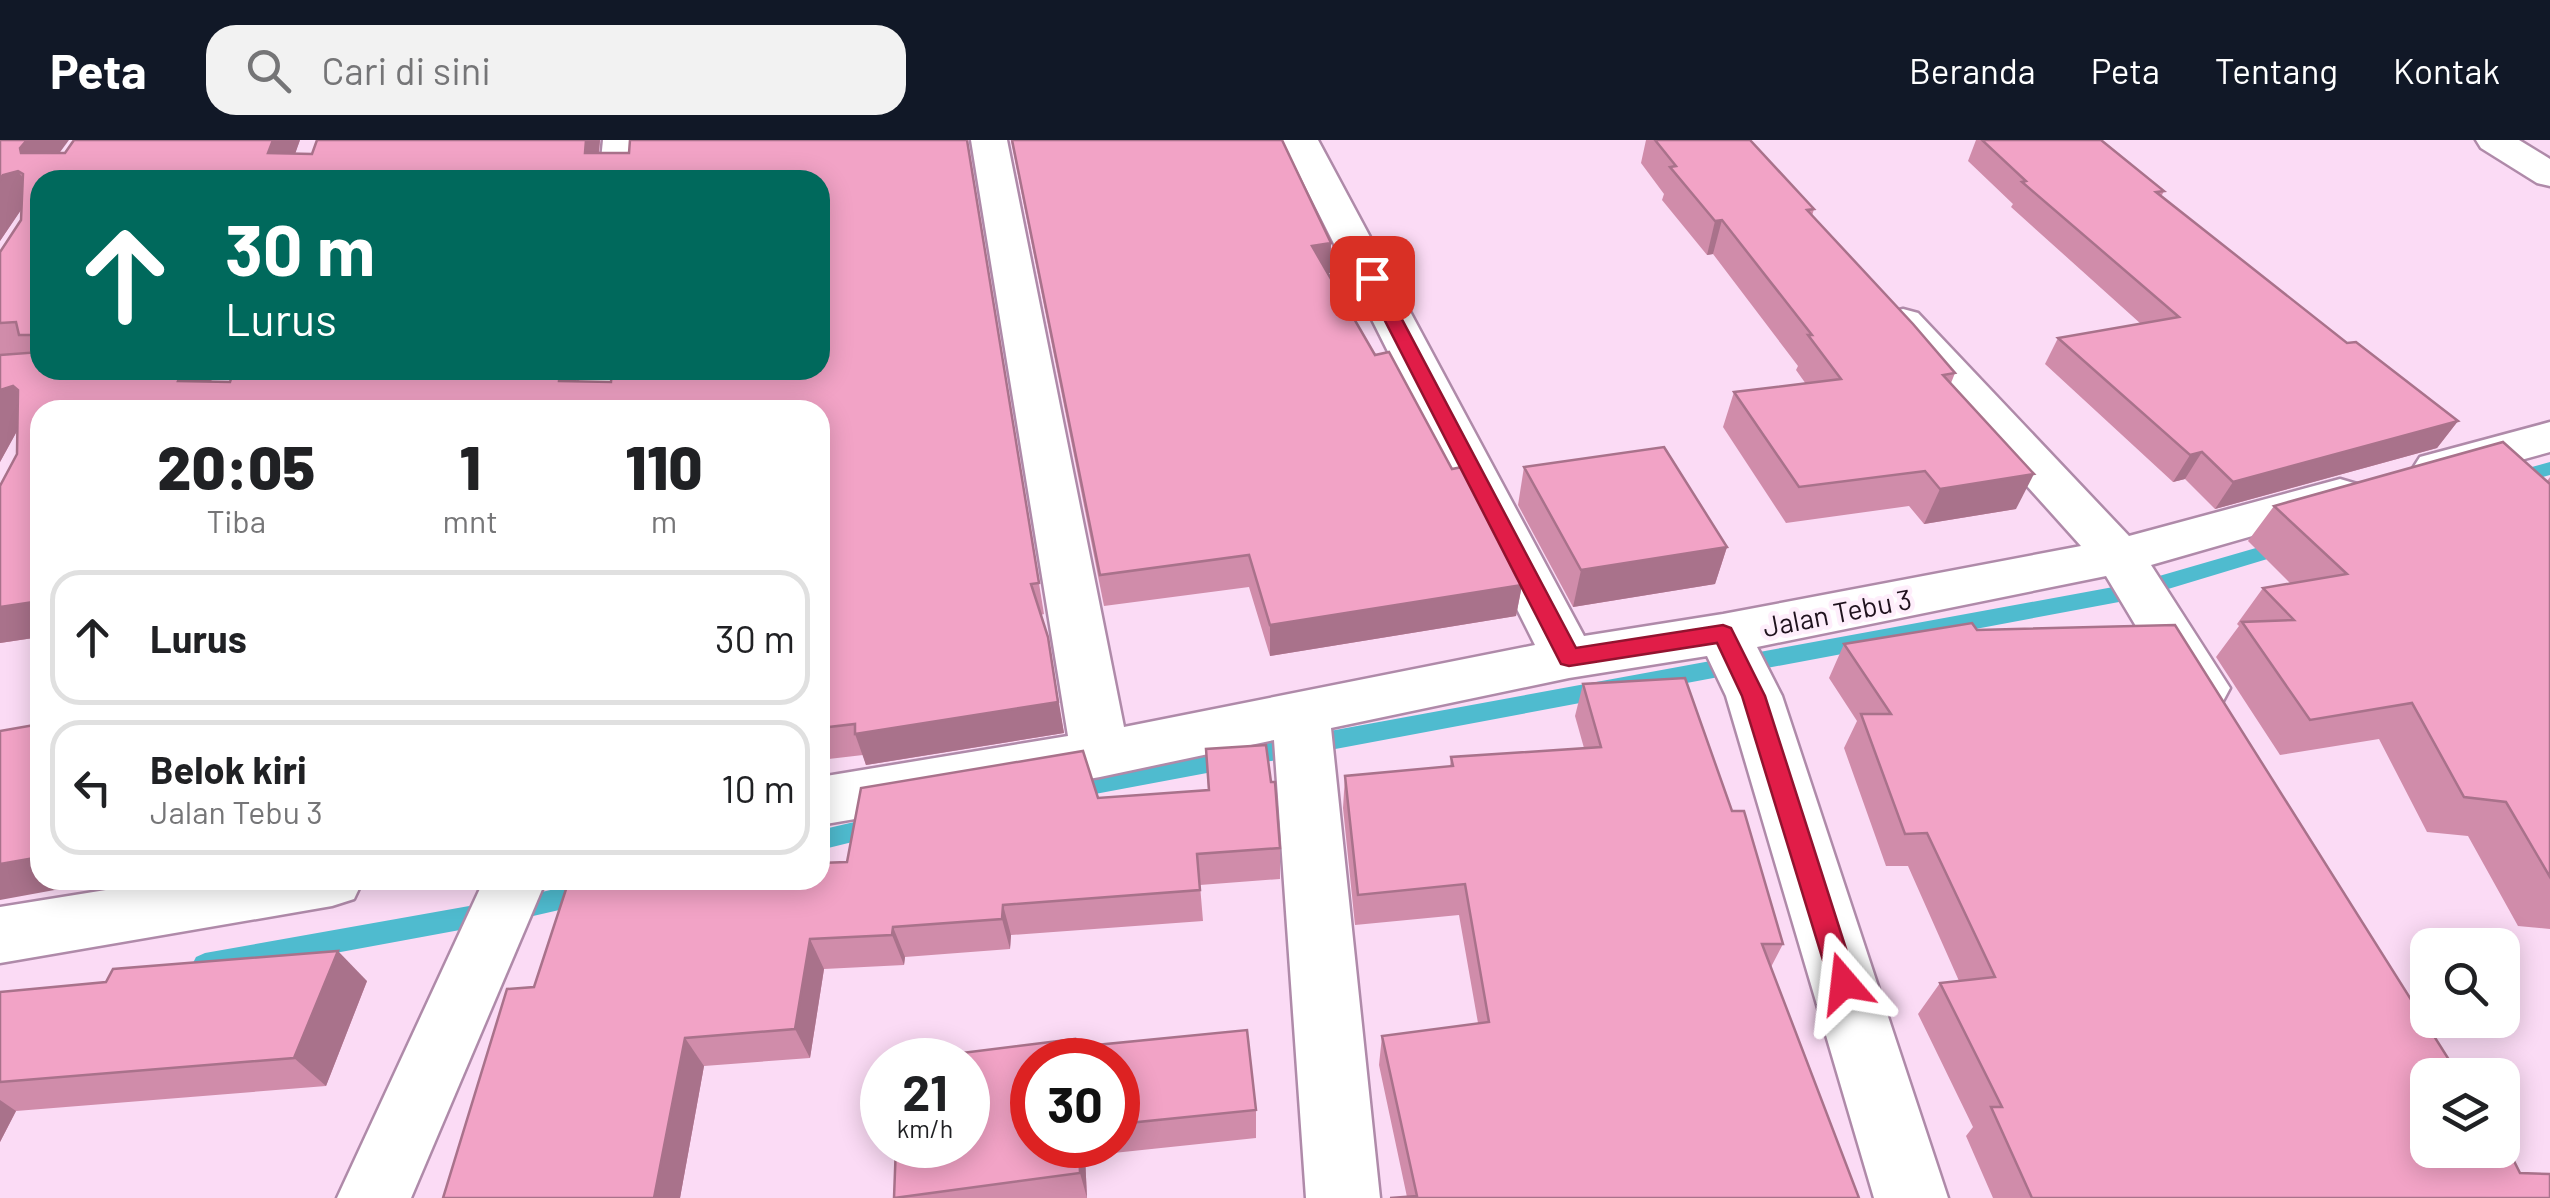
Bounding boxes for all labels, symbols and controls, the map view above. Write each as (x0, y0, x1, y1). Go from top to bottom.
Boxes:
search box (206, 25, 906, 115)
text: Peta (50, 41, 146, 99)
icon: search (241, 43, 296, 98)
text: Cari di sini (321, 47, 491, 93)
text: Beranda (1909, 49, 2036, 91)
text: Peta (2091, 49, 2160, 91)
text: Tentang (2215, 49, 2338, 91)
text: Kontak (2393, 49, 2500, 91)
text: 30 m (225, 206, 375, 290)
icon: ahead (60, 210, 190, 340)
pin (1330, 236, 1415, 321)
icon: arrive (1345, 251, 1400, 306)
text: Lurus (225, 291, 337, 345)
text: 20:05 (157, 430, 315, 502)
text: 1 (460, 430, 481, 502)
text: 110 (625, 430, 703, 502)
text: Tiba (206, 501, 266, 539)
text: mnt (443, 501, 498, 539)
text: m (651, 501, 677, 539)
street label: Jalan Tebu 3 (1760, 581, 1914, 643)
icon: ahead (65, 610, 120, 665)
text: Lurus (150, 615, 247, 661)
text: 30 m (715, 615, 795, 661)
text: Belok kiri (150, 746, 307, 792)
icon: left (65, 760, 120, 815)
text: 10 m (721, 765, 795, 811)
text: Jalan Tebu 3 (150, 792, 323, 830)
map controls (2410, 928, 2520, 1168)
button: search (2410, 928, 2520, 1038)
position arrow (1792, 931, 1896, 1035)
speed limit sign: 30 (1010, 1038, 1140, 1168)
button: layers (2410, 1058, 2520, 1168)
text: 21 (902, 1061, 948, 1121)
text: km/h (897, 1113, 953, 1143)

